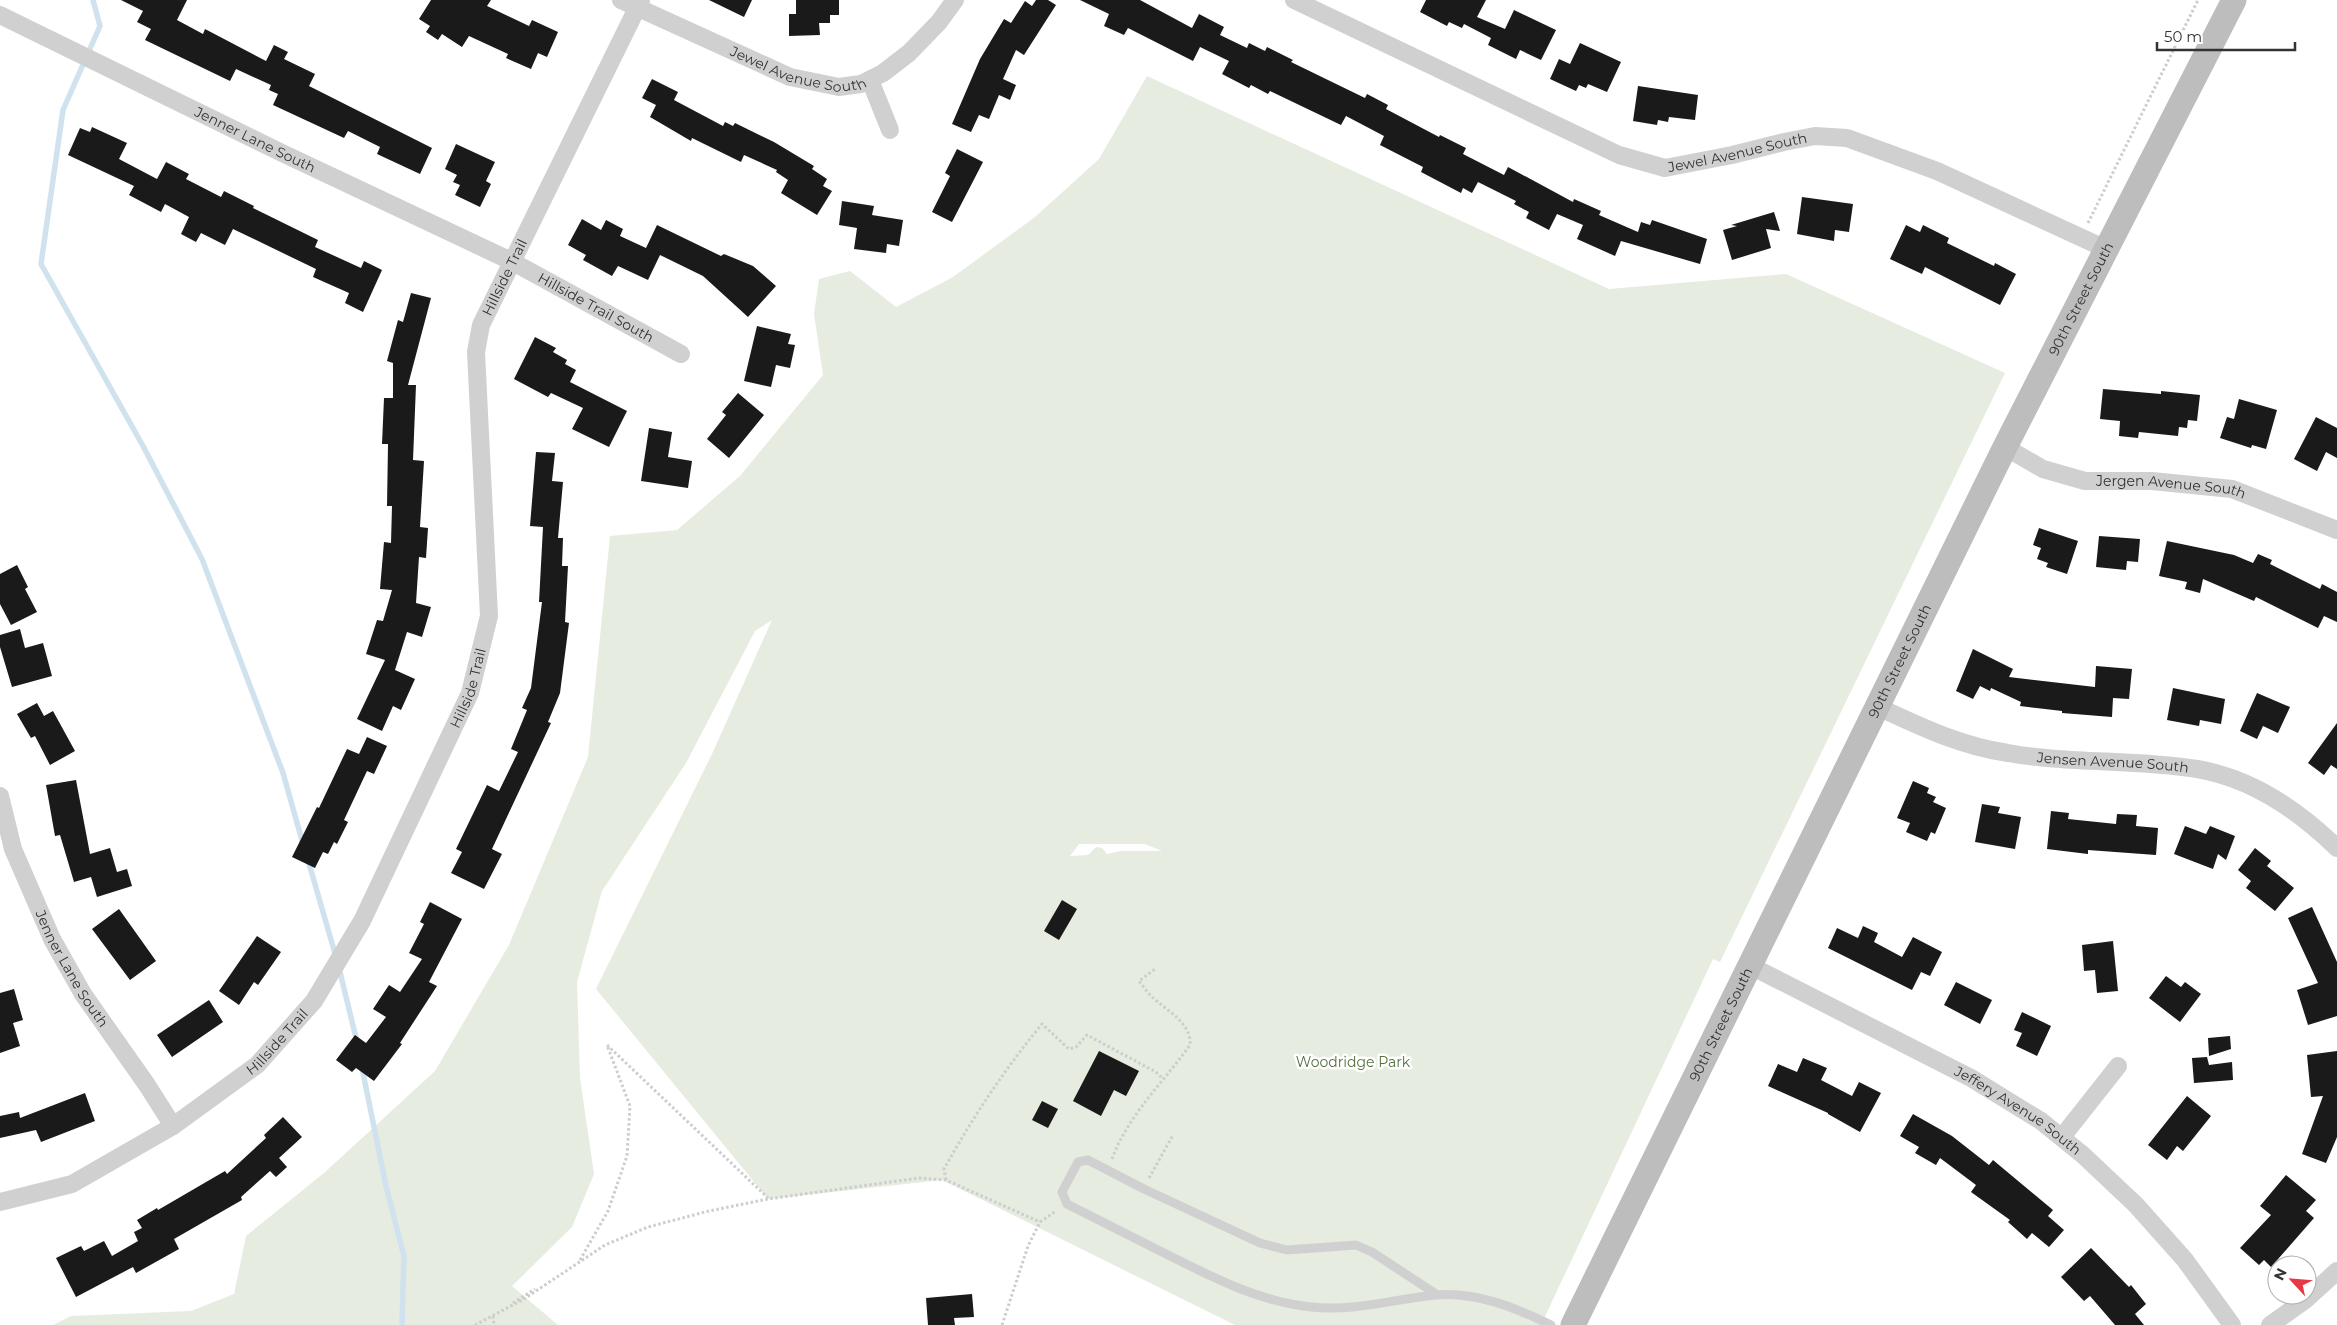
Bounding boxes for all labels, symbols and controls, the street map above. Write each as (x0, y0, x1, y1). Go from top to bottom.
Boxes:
scale bar (2157, 20, 2294, 52)
text: 50 m (2164, 27, 2202, 46)
street label: Jewel Avenue South (726, 42, 870, 96)
street label: Jenner Lane South (191, 102, 319, 177)
street label: Jewel Avenue South (1665, 129, 1809, 176)
street label: Hillside Trail (478, 236, 531, 319)
street label: 90th Street South (2044, 239, 2117, 358)
street label: Hillside Trail South (535, 269, 657, 346)
street label: Jergen Avenue South (2095, 472, 2249, 503)
street label: 90th Street South (1864, 601, 1935, 721)
street label: Hillside Trail (446, 646, 490, 731)
street label: Jensen Avenue South (2035, 748, 2190, 777)
street label: Jenner Lane South (31, 906, 112, 1031)
street label: 90th Street South (1685, 964, 1757, 1084)
street label: Hillside Trail (243, 1005, 312, 1079)
park label: Woodridge Park (1296, 1053, 1411, 1071)
street label: Jeffery Avenue South (1950, 1062, 2085, 1159)
north arrow (2267, 1255, 2317, 1305)
text: N (2270, 1265, 2291, 1283)

